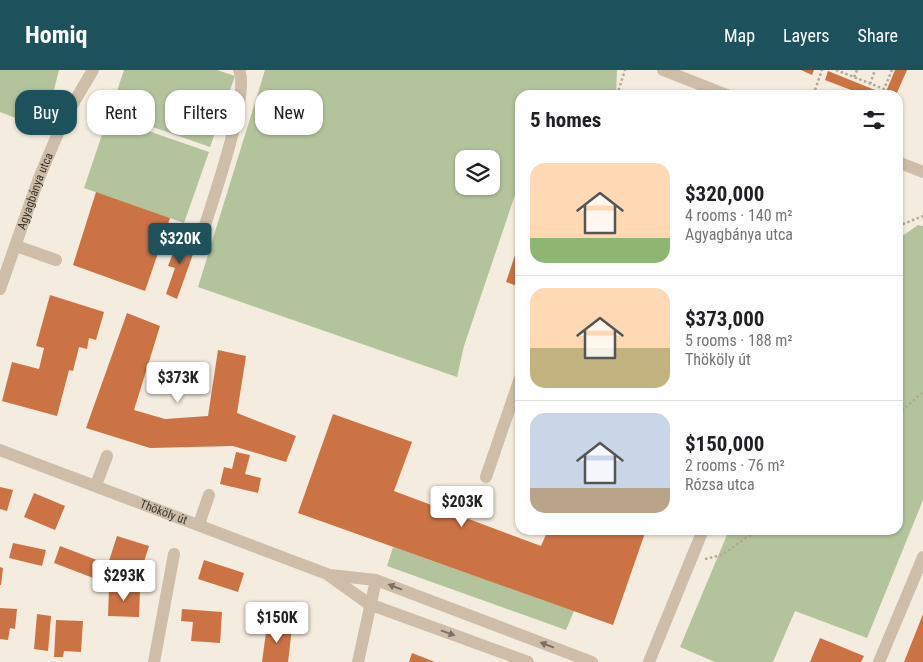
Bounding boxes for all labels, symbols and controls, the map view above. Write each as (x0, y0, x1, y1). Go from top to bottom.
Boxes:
text: Homiq (25, 21, 87, 49)
text: Map (724, 25, 755, 46)
text: Layers (783, 25, 830, 46)
text: Share (858, 25, 898, 46)
chip: Buy (15, 90, 77, 135)
chip: Rent (87, 90, 155, 135)
chip: Filters (165, 90, 245, 135)
chip: New (255, 90, 323, 135)
icon: filters (860, 106, 888, 134)
text: 5 homes (530, 108, 601, 132)
street label: Agyagbánya utca (14, 150, 56, 231)
map controls (455, 150, 500, 195)
button: layers (455, 150, 500, 195)
text: $320,000 (685, 182, 764, 206)
icon: home (570, 183, 630, 243)
text: 4 rooms · 140 m² (685, 206, 793, 225)
pin: $320K (145, 222, 215, 265)
text: Agyagbánya utca (685, 225, 793, 244)
text: $320K (159, 229, 201, 248)
text: $373,000 (685, 307, 764, 331)
icon: home (570, 308, 630, 368)
text: 5 rooms · 188 m² (685, 331, 793, 350)
text: Thököly út (685, 350, 751, 369)
pin: $373K (143, 362, 213, 404)
text: $373K (157, 368, 199, 387)
text: $150,000 (685, 432, 764, 456)
icon: home (570, 433, 630, 493)
text: 2 rooms · 76 m² (685, 456, 785, 475)
text: Rózsa utca (685, 475, 755, 494)
pin: $203K (427, 486, 497, 528)
text: $203K (441, 492, 483, 511)
street label: Thököly út (138, 497, 190, 528)
pin: $293K (89, 560, 159, 602)
text: $293K (103, 566, 145, 585)
one-way arrow (387, 583, 402, 591)
pin: $150K (242, 602, 312, 644)
text: $150K (256, 608, 298, 627)
one-way arrow (441, 629, 456, 637)
one-way arrow (539, 641, 554, 649)

